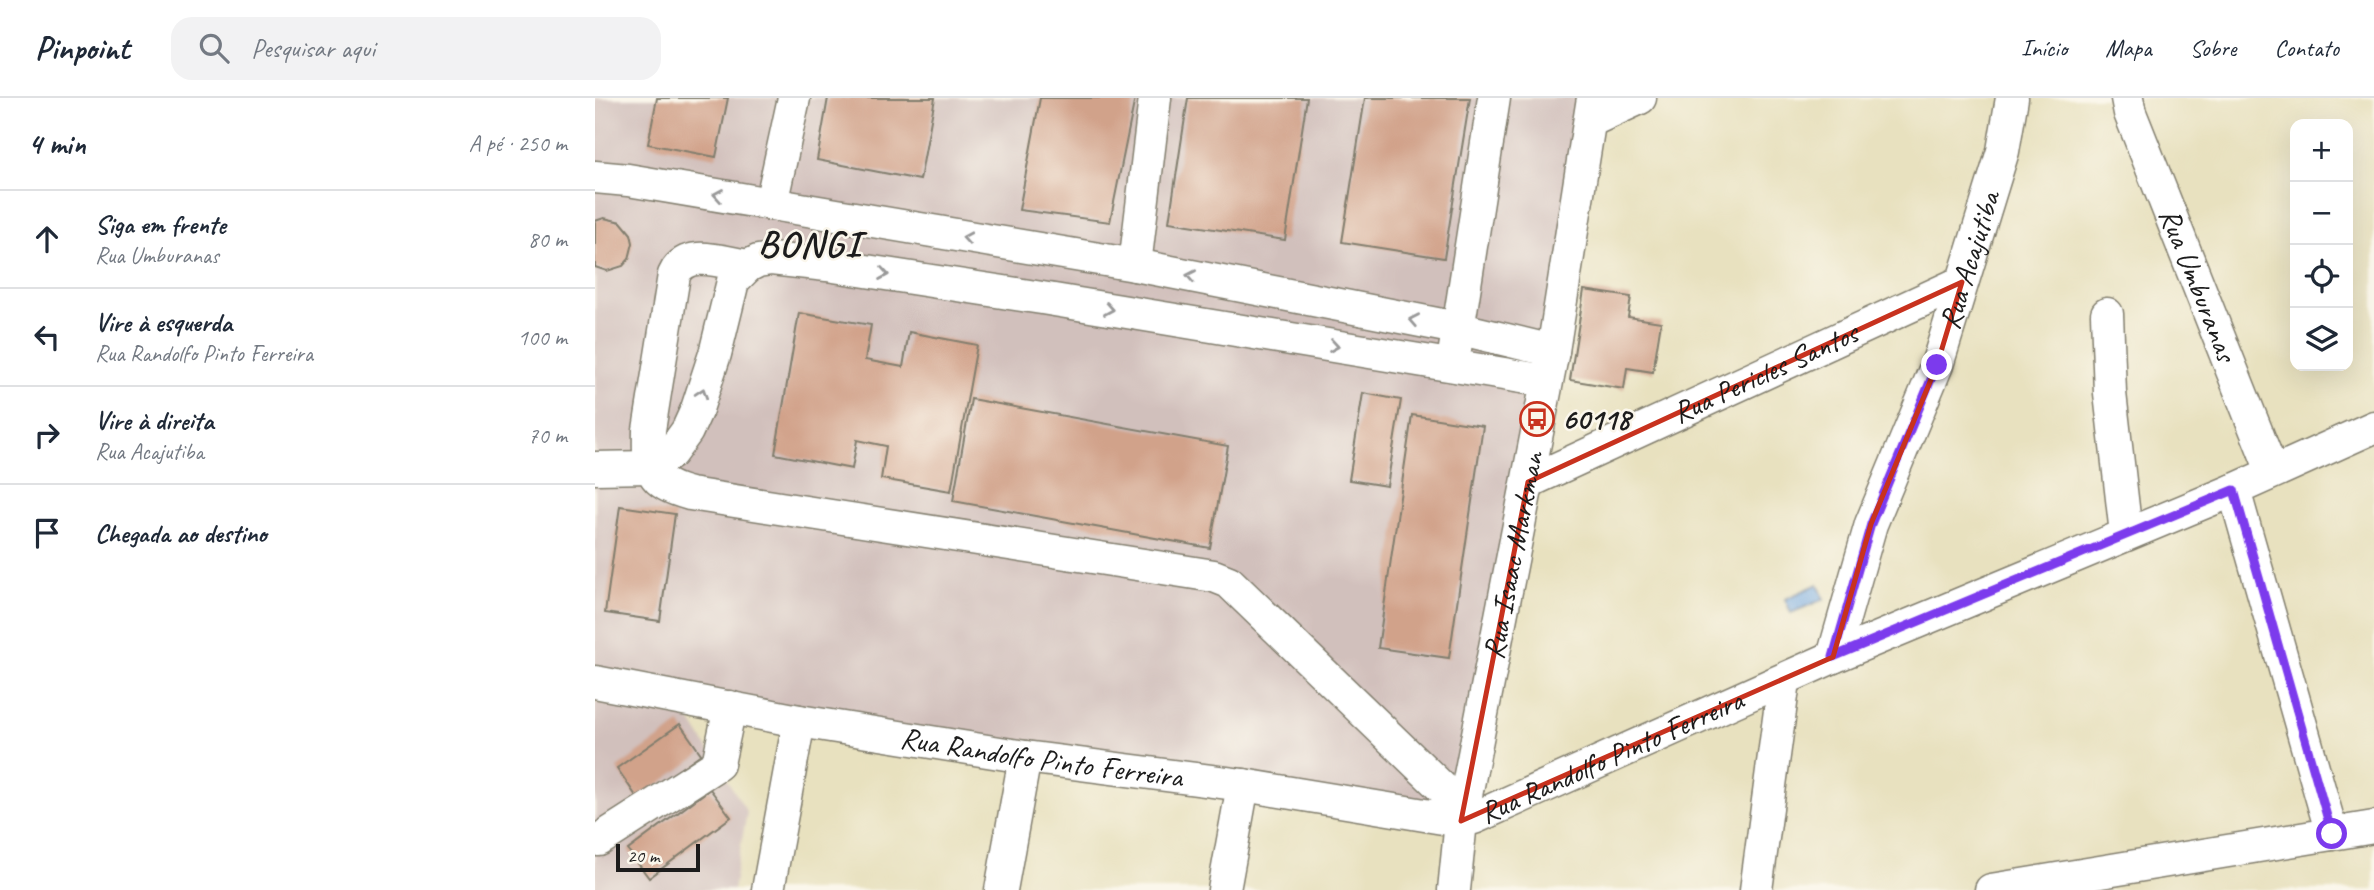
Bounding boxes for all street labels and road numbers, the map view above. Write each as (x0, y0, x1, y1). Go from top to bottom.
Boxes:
street label: Rua Acajutiba (1930, 184, 2009, 334)
street label: Rua Umburanas (2151, 203, 2247, 369)
street label: Rua Pericles Santos (1666, 313, 1866, 432)
street label: Rua Isaac Markman (1474, 447, 1552, 662)
street label: Rua Randolfo Pinto Ferreira (1474, 680, 1751, 832)
street label: Rua Randolfo Pinto Ferreira (898, 718, 1187, 796)

